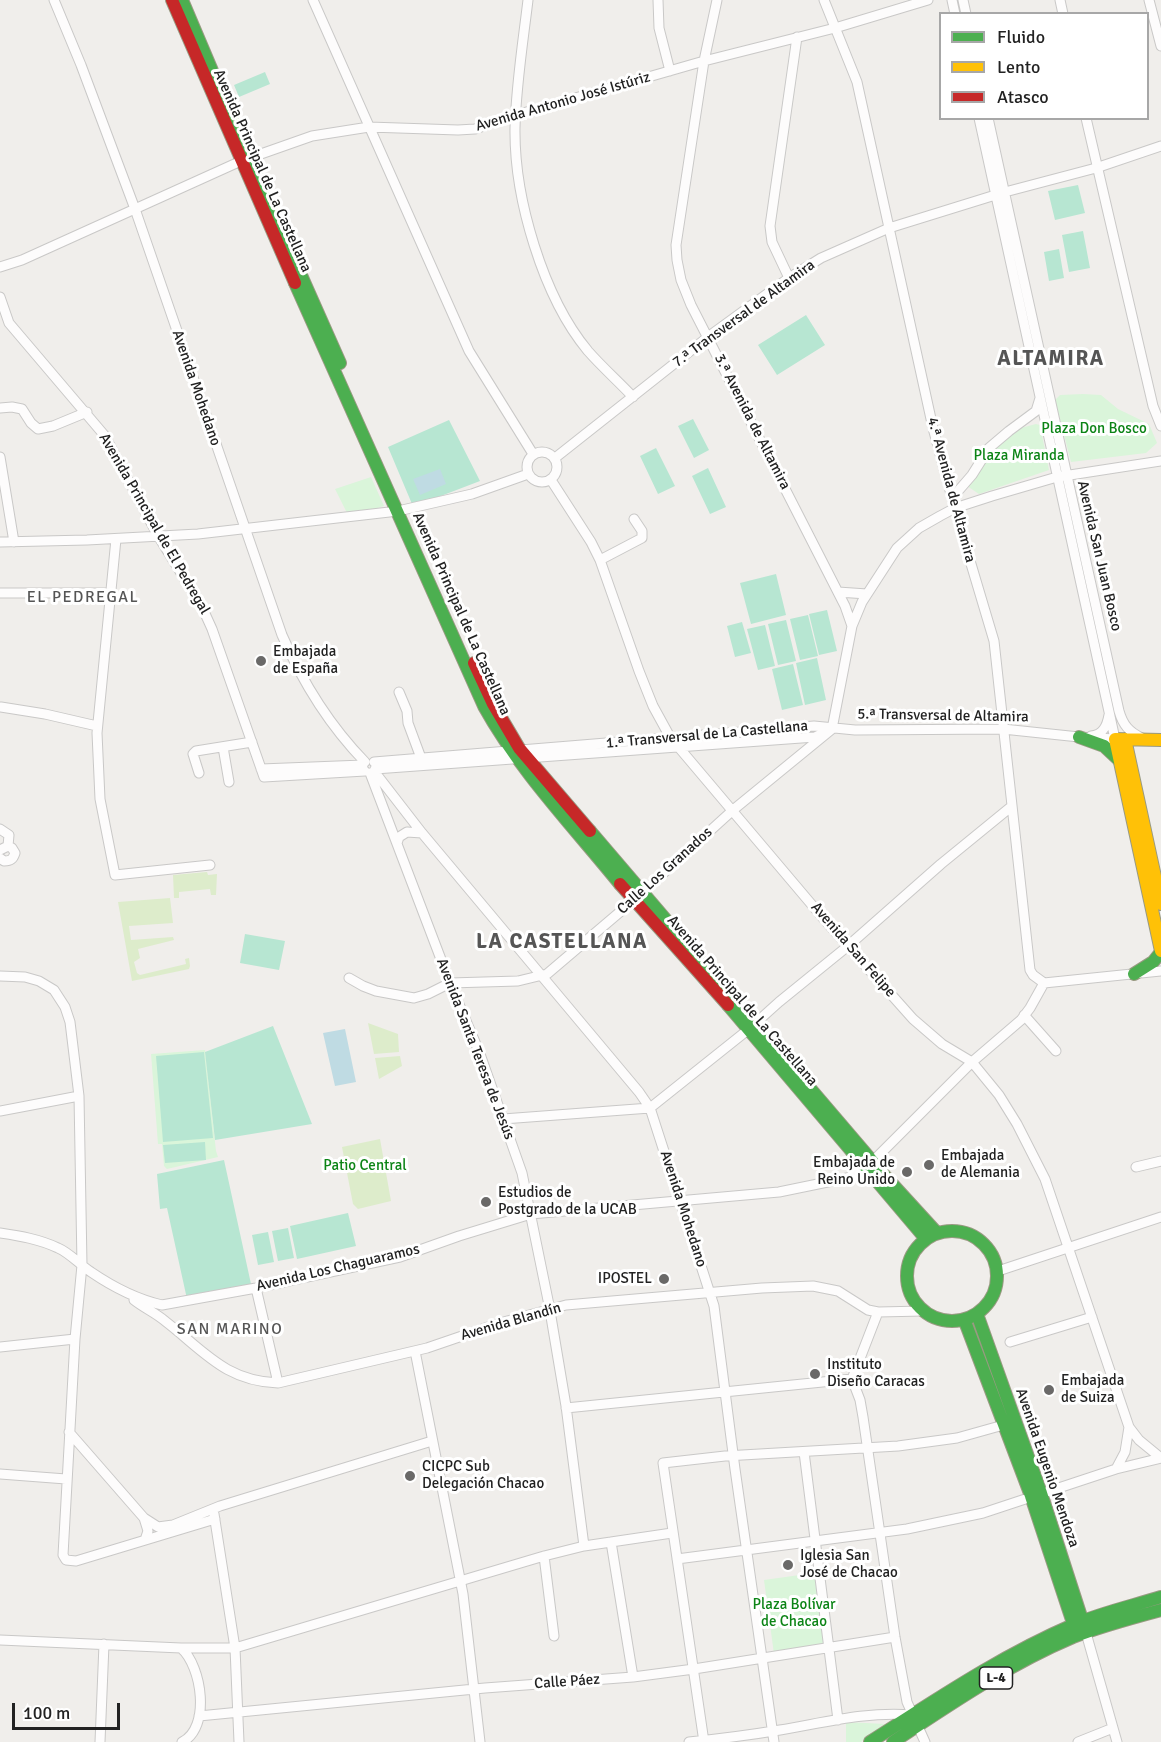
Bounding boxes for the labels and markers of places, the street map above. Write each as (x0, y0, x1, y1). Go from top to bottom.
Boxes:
place label: Embajada de España (273, 643, 338, 678)
marker: Embajada de España (254, 654, 268, 668)
place label: Embajada de Alemania (941, 1147, 1020, 1182)
place label: Embajada de Reino Unido (813, 1154, 895, 1189)
marker: Embajada de Alemania (922, 1158, 936, 1172)
marker: Embajada de Reino Unido (900, 1165, 914, 1179)
place label: Estudios de Postgrado de la UCAB (498, 1184, 637, 1219)
marker: Estudios de Postgrado de la UCAB (479, 1195, 493, 1209)
place label: IPOSTEL (598, 1270, 652, 1288)
marker: IPOSTEL (657, 1272, 671, 1286)
place label: Instituto Diseño Caracas (827, 1356, 925, 1391)
marker: Instituto Diseño Caracas (808, 1367, 822, 1381)
place label: Embajada de Suiza (1061, 1372, 1124, 1407)
marker: Embajada de Suiza (1042, 1383, 1056, 1397)
place label: CICPC Sub Delegación Chacao (422, 1458, 544, 1493)
marker: CICPC Sub Delegación Chacao (403, 1469, 417, 1483)
place label: Iglesia San José de Chacao (800, 1547, 898, 1582)
marker: Iglesia San José de Chacao (781, 1558, 795, 1572)

